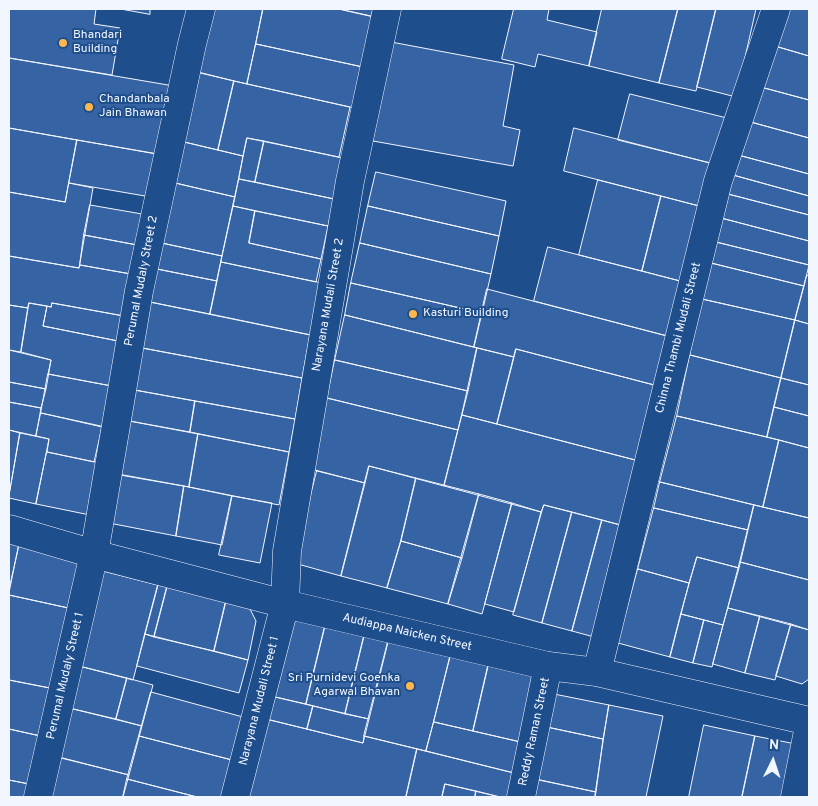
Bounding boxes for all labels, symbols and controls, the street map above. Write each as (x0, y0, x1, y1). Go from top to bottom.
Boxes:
place label: Bhandari Building (73, 29, 122, 57)
marker: Bhandari Building (57, 37, 69, 49)
place label: Chandanbala Jain Bhawan (99, 93, 170, 121)
marker: Chandanbala Jain Bhawan (83, 101, 95, 113)
street label: Perumal Mudaly Street 2 (122, 214, 162, 348)
street label: Narayana Mudali Street 2 (310, 237, 348, 373)
street label: Chinna Thambi Mudali Street (653, 261, 705, 415)
place label: Kasturi Building (423, 307, 508, 321)
marker: Kasturi Building (407, 308, 419, 320)
street label: Perumal Mudaly Street 1 (44, 611, 88, 741)
street label: Audiappa Naicken Street (341, 611, 473, 655)
street label: Narayana Mudali Street 1 (237, 635, 283, 767)
place label: Sri Purnidevi Goenka Agarwal Bhavan (288, 672, 400, 700)
street label: Reddy Raman Street (516, 676, 554, 788)
marker: Sri Purnidevi Goenka Agarwal Bhavan (404, 680, 416, 692)
north arrow (748, 736, 798, 786)
text: N (768, 737, 780, 754)

